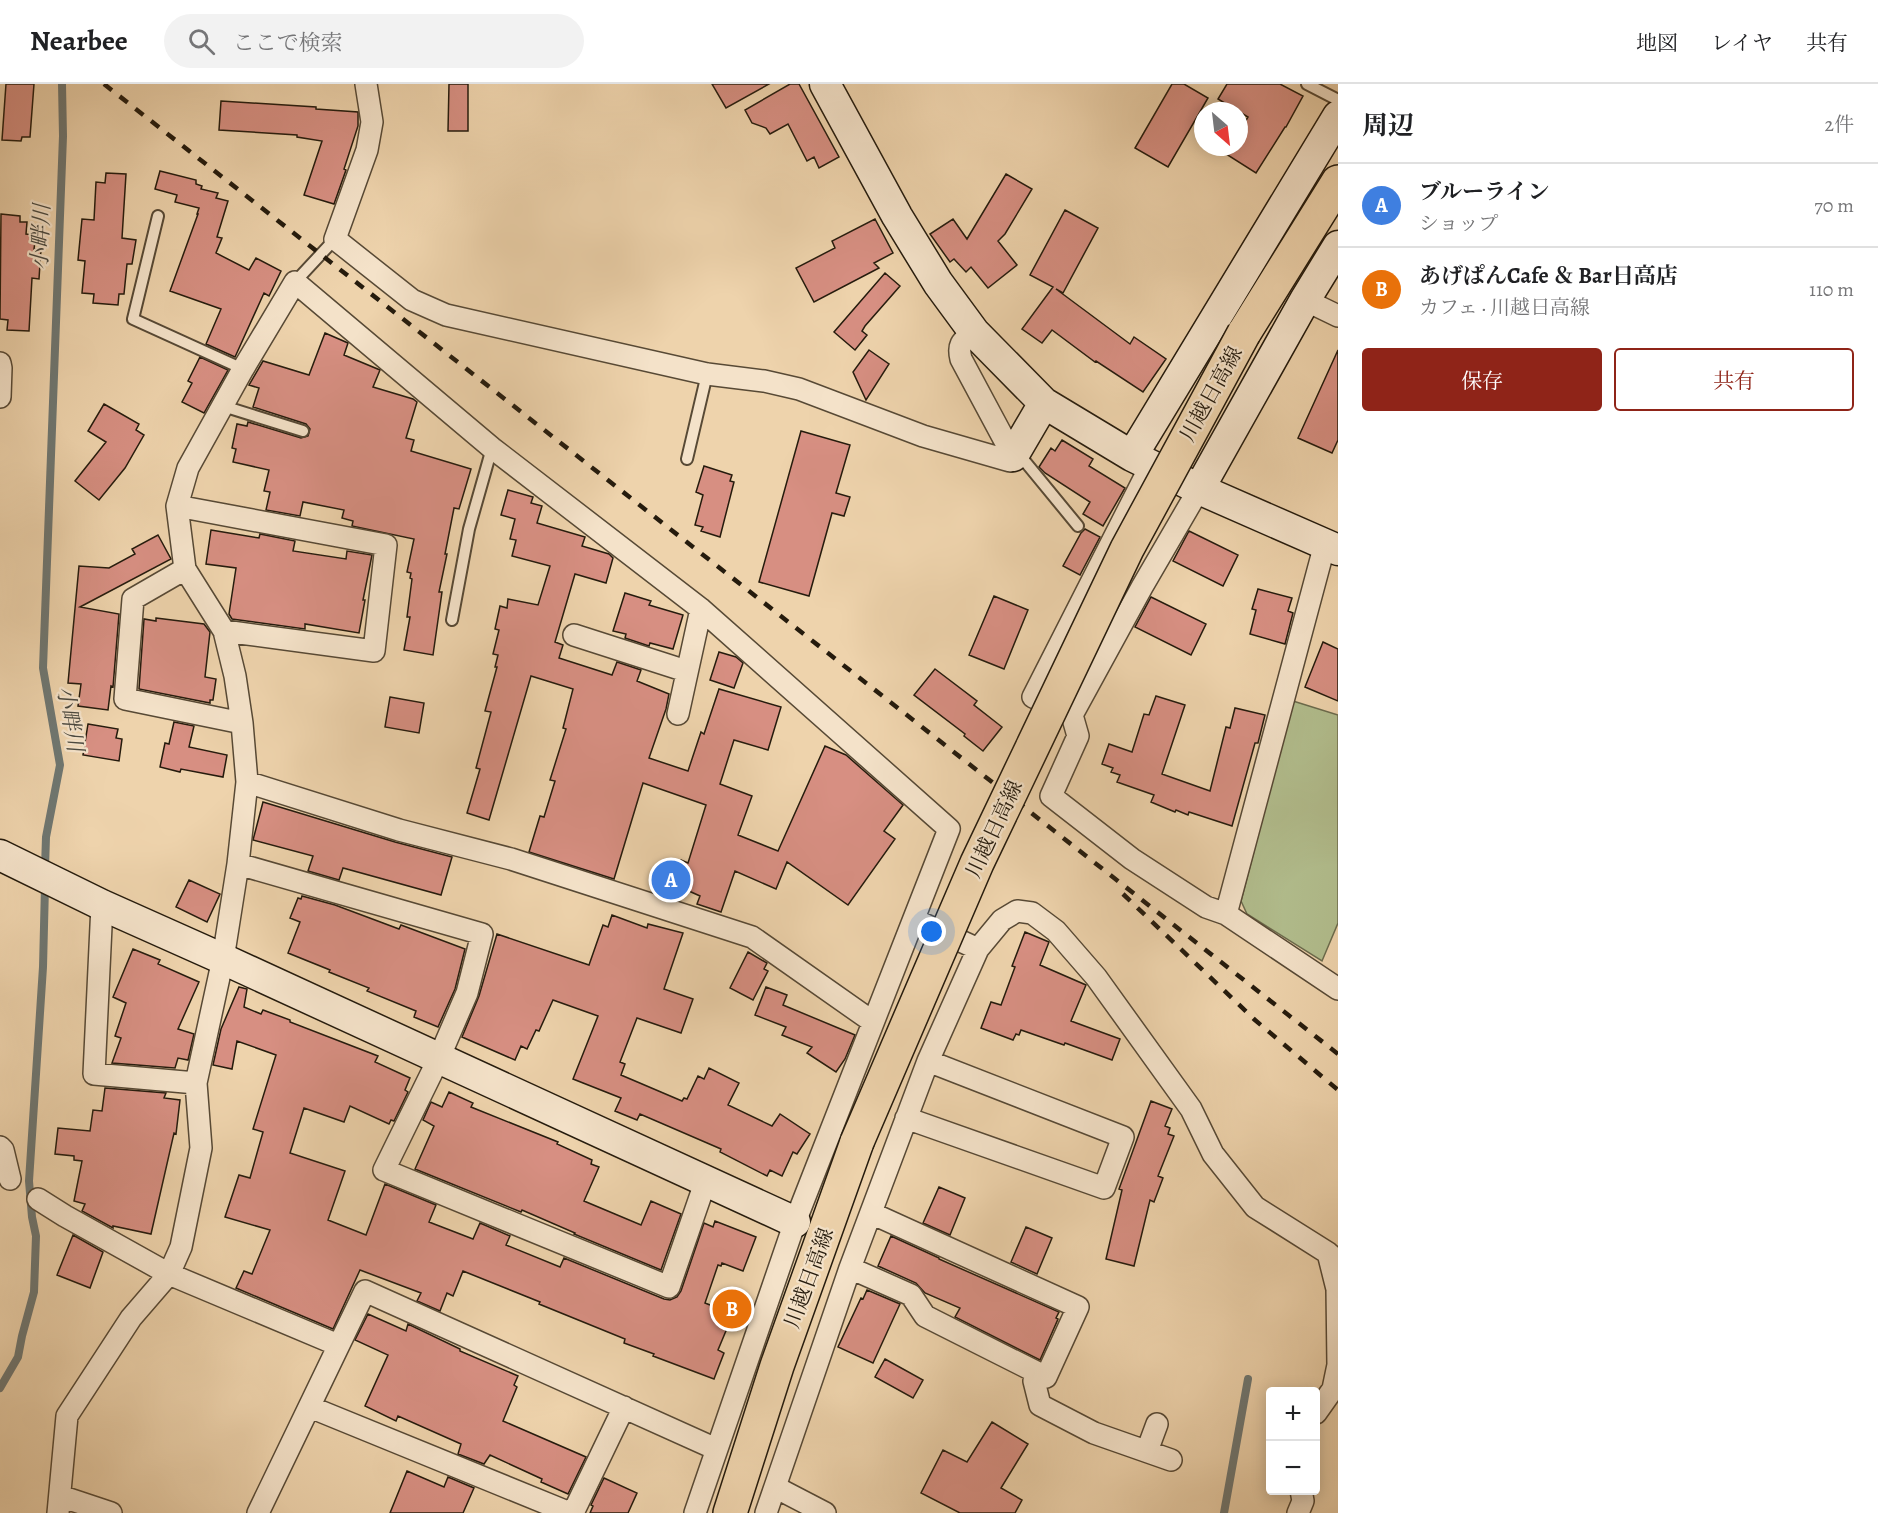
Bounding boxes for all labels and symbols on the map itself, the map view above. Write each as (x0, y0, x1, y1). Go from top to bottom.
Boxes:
north arrow (1194, 102, 1248, 156)
water label: 小畔川 (25, 202, 57, 271)
street label: 川越日高線 (1173, 341, 1249, 447)
water label: 小畔川 (49, 684, 91, 756)
street label: 川越日高線 (959, 776, 1029, 882)
pin: A (652, 858, 690, 902)
your location (917, 917, 946, 946)
street label: 川越日高線 (778, 1224, 840, 1332)
pin: B (712, 1286, 752, 1332)

